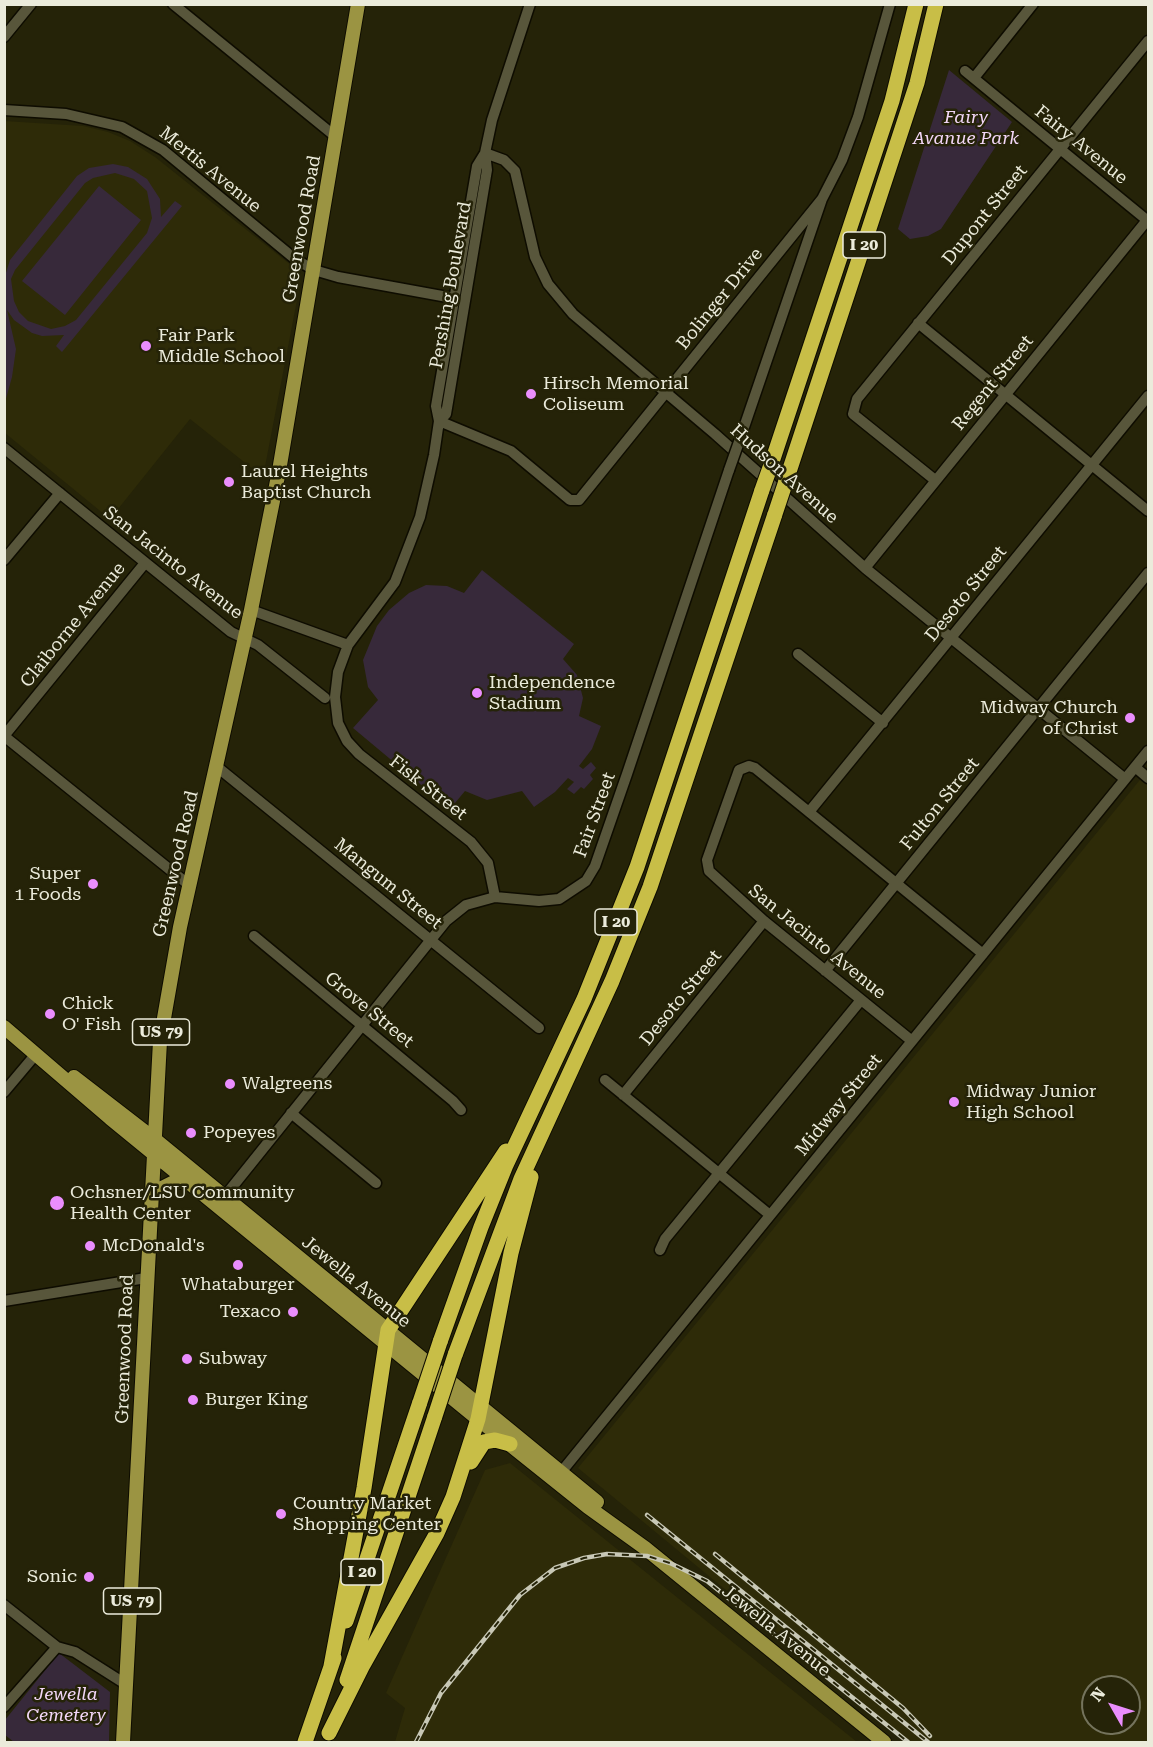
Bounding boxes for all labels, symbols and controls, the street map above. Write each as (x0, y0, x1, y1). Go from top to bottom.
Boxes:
street label: Fairy Avenue (1030, 101, 1132, 189)
park label: Fairy Avanue Park (913, 107, 1019, 150)
street label: Mertis Avenue (155, 122, 265, 218)
street label: Greenwood Road (278, 153, 326, 305)
street label: Dupont Street (938, 161, 1032, 269)
street label: Pershing Boulevard (426, 200, 476, 370)
road number: I 20 (843, 232, 885, 258)
street label: Bolinger Drive (672, 244, 768, 354)
place label: Fair Park Middle School (158, 325, 285, 368)
street label: Regent Street (948, 331, 1038, 435)
marker: Fair Park Middle School (139, 339, 153, 353)
place label: Hirsch Memorial Coliseum (543, 373, 689, 416)
marker: Hirsch Memorial Coliseum (524, 387, 538, 401)
street label: Hudson Avenue (726, 420, 842, 528)
place label: Laurel Heights Baptist Church (241, 461, 371, 504)
marker: Laurel Heights Baptist Church (222, 475, 236, 489)
street label: San Jacinto Avenue (99, 502, 247, 624)
street label: Desoto Street (921, 542, 1011, 646)
street label: Claiborne Avenue (16, 558, 130, 692)
place label: Independence Stadium (489, 672, 615, 714)
marker: Independence Stadium (470, 686, 484, 700)
place label: Midway Church of Christ (980, 697, 1118, 740)
marker: Midway Church of Christ (1123, 711, 1137, 725)
street label: Fisk Street (385, 751, 471, 825)
street label: Fulton Street (896, 753, 984, 855)
street label: Fair Street (570, 770, 620, 860)
street label: Greenwood Road (149, 789, 203, 939)
street label: Mangum Street (330, 834, 446, 934)
place label: Super 1 Foods (14, 863, 81, 906)
marker: Super 1 Foods (86, 877, 100, 891)
street label: San Jacinto Avenue (744, 880, 890, 1004)
road number: I 20 (595, 909, 637, 935)
street label: Desoto Street (636, 946, 726, 1050)
street label: Grove Street (320, 968, 418, 1052)
place label: Chick O' Fish (62, 993, 121, 1036)
marker: Chick O' Fish (43, 1007, 57, 1021)
road number: US 79 (132, 1019, 190, 1045)
street label: Midway Street (791, 1050, 887, 1160)
place label: Walgreens (242, 1073, 332, 1095)
marker: Walgreens (223, 1077, 237, 1091)
place label: Midway Junior High School (966, 1081, 1096, 1124)
marker: Midway Junior High School (947, 1095, 961, 1109)
place label: Popeyes (203, 1122, 275, 1144)
marker: Popeyes (184, 1126, 198, 1140)
place label: Ochsner/LSU Community Health Center (70, 1182, 295, 1224)
marker: Ochsner/LSU Community Health Center (48, 1194, 66, 1212)
street label: Jewella Avenue (297, 1232, 415, 1332)
place label: McDonald's (102, 1235, 205, 1257)
marker: McDonald's (83, 1239, 97, 1253)
marker: Whataburger (231, 1258, 245, 1272)
street label: Greenwood Road (112, 1274, 138, 1424)
place label: Whataburger (181, 1274, 295, 1296)
place label: Texaco (219, 1301, 281, 1323)
marker: Texaco (286, 1305, 300, 1319)
place label: Subway (199, 1348, 267, 1370)
marker: Subway (180, 1352, 194, 1366)
place label: Burger King (205, 1389, 308, 1411)
marker: Burger King (186, 1393, 200, 1407)
place label: Country Market Shopping Center (293, 1493, 441, 1536)
marker: Country Market Shopping Center (274, 1507, 288, 1521)
road number: I 20 (341, 1559, 383, 1585)
place label: Sonic (27, 1566, 77, 1588)
marker: Sonic (82, 1570, 96, 1584)
street label: Jewella Avenue (717, 1581, 835, 1681)
road number: US 79 (104, 1588, 160, 1614)
north arrow (1081, 1675, 1141, 1735)
park label: Jewella Cemetery (26, 1684, 106, 1726)
text: N (1087, 1684, 1109, 1705)

